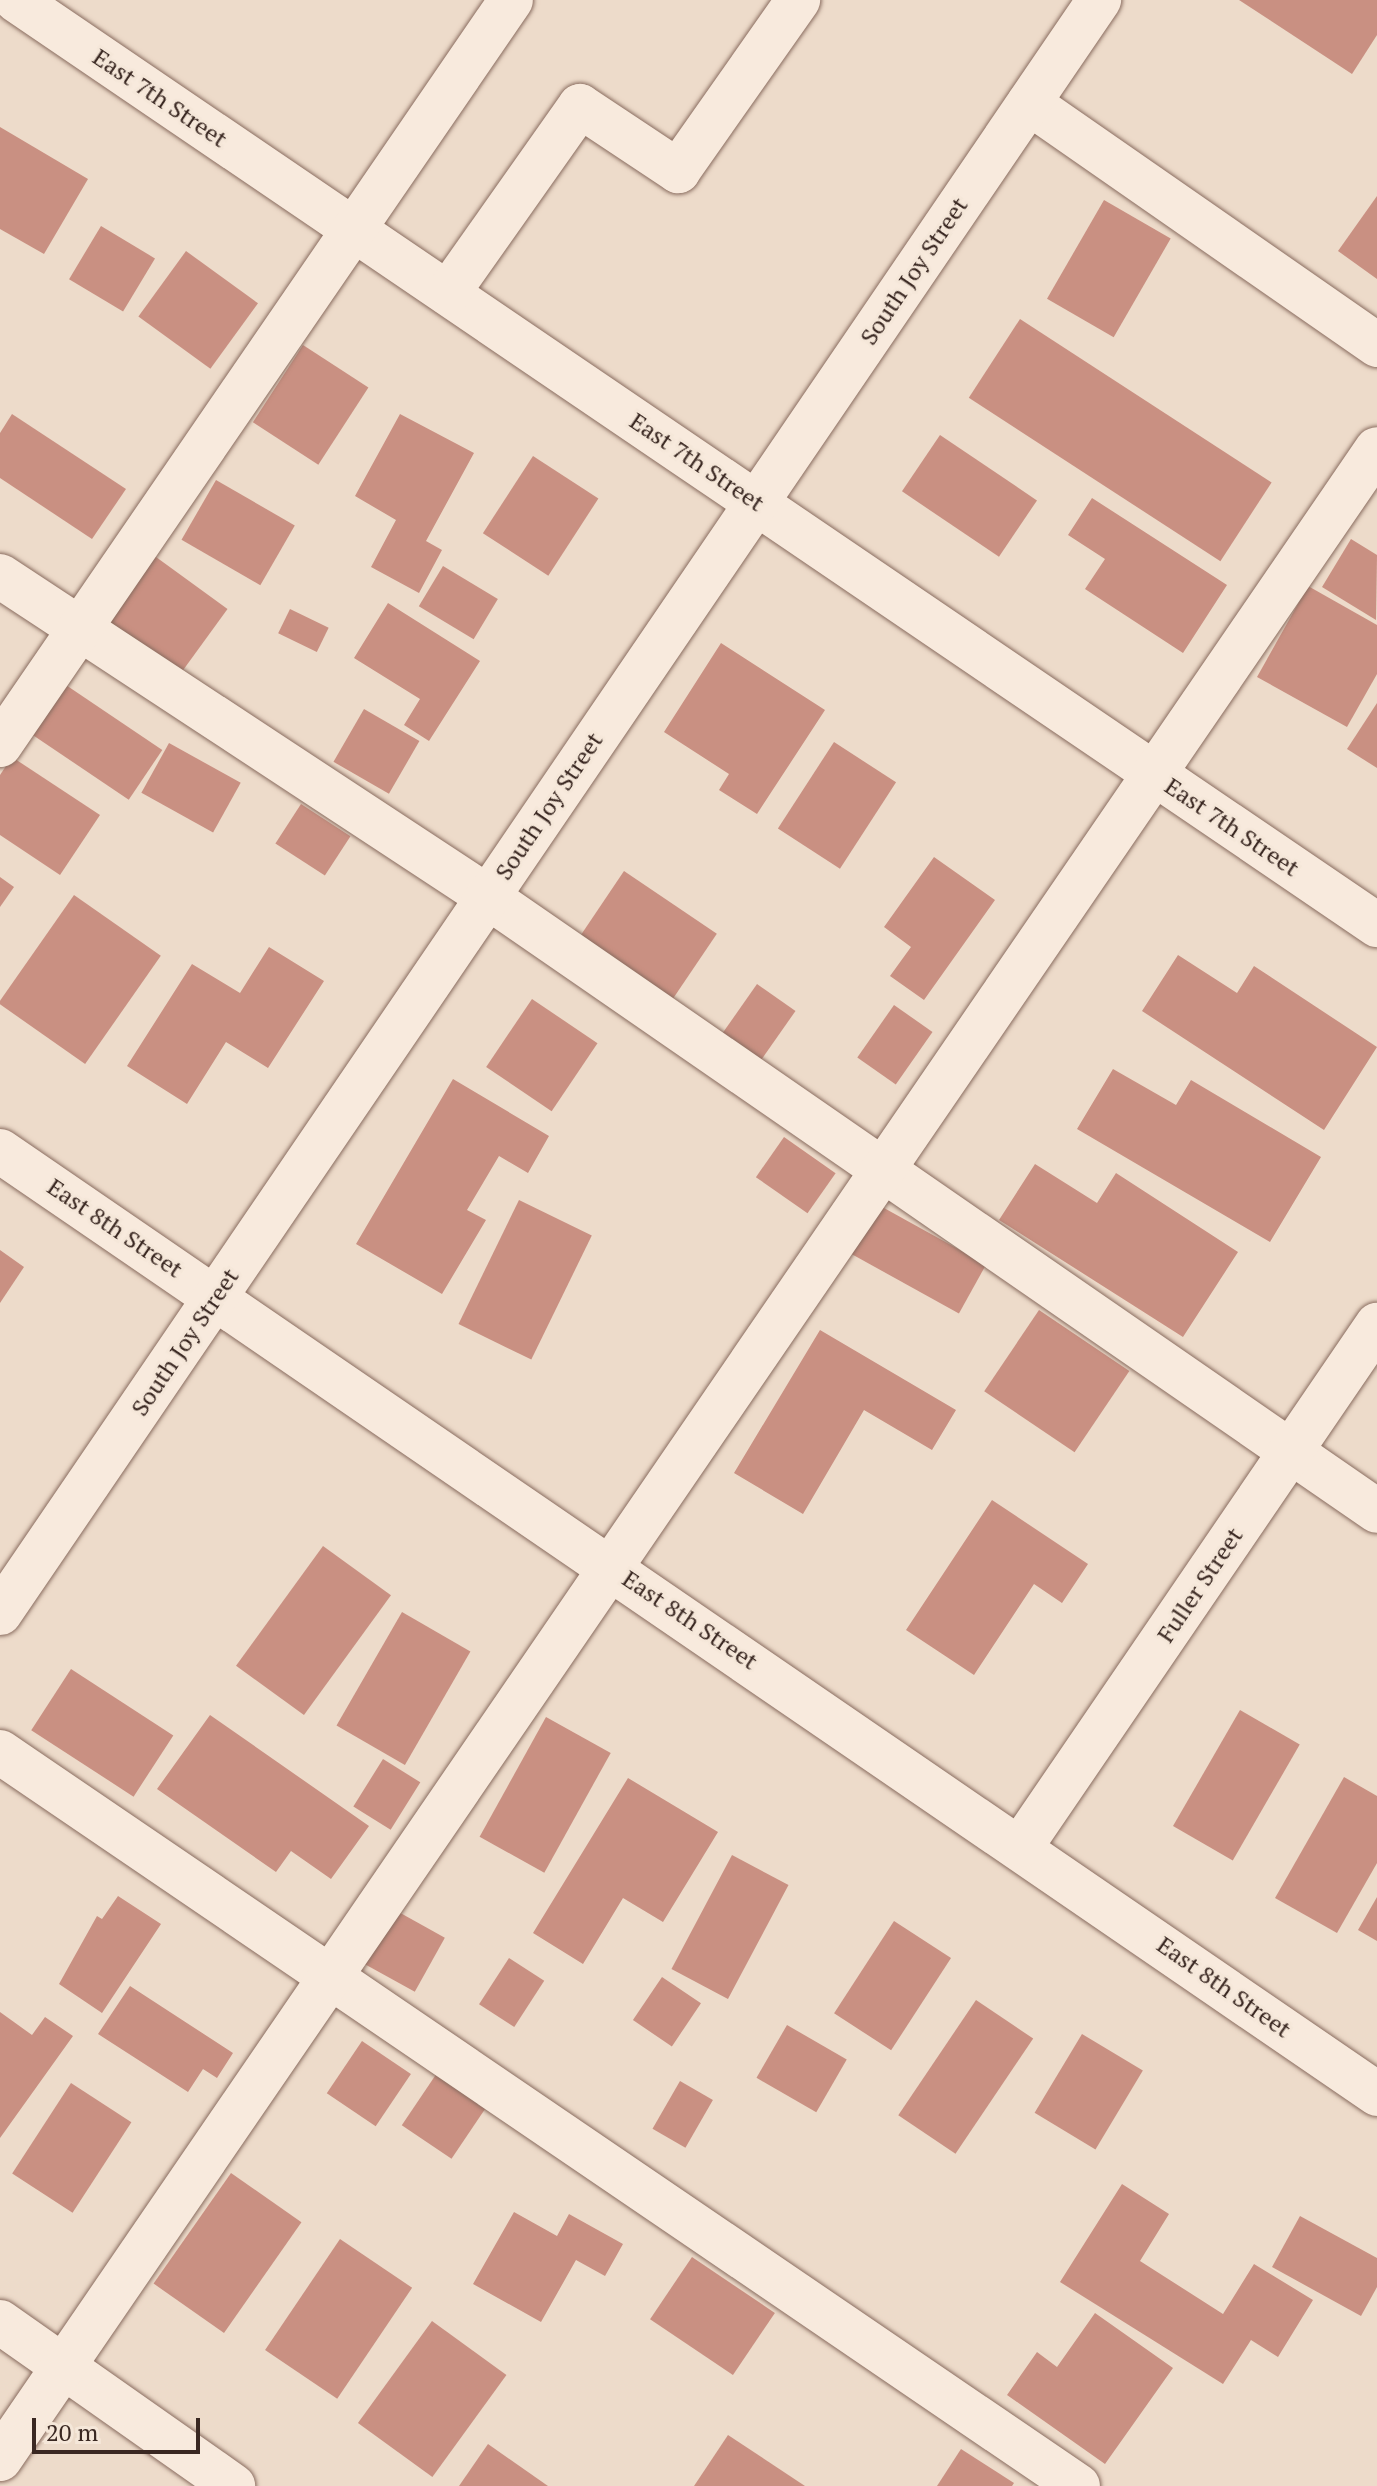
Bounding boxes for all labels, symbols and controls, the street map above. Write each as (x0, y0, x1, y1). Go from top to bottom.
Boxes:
street label: East 7th Street (87, 42, 233, 154)
street label: South Joy Street (854, 192, 974, 350)
street label: East 7th Street (624, 406, 770, 518)
street label: South Joy Street (489, 727, 609, 885)
street label: East 7th Street (1159, 771, 1305, 883)
street label: East 8th Street (42, 1172, 188, 1284)
street label: South Joy Street (125, 1263, 245, 1421)
street label: Fuller Street (1151, 1522, 1249, 1648)
street label: East 8th Street (617, 1564, 763, 1676)
street label: East 8th Street (1151, 1930, 1297, 2044)
scale bar (36, 2402, 204, 2452)
text: 20 m (46, 2416, 98, 2448)

